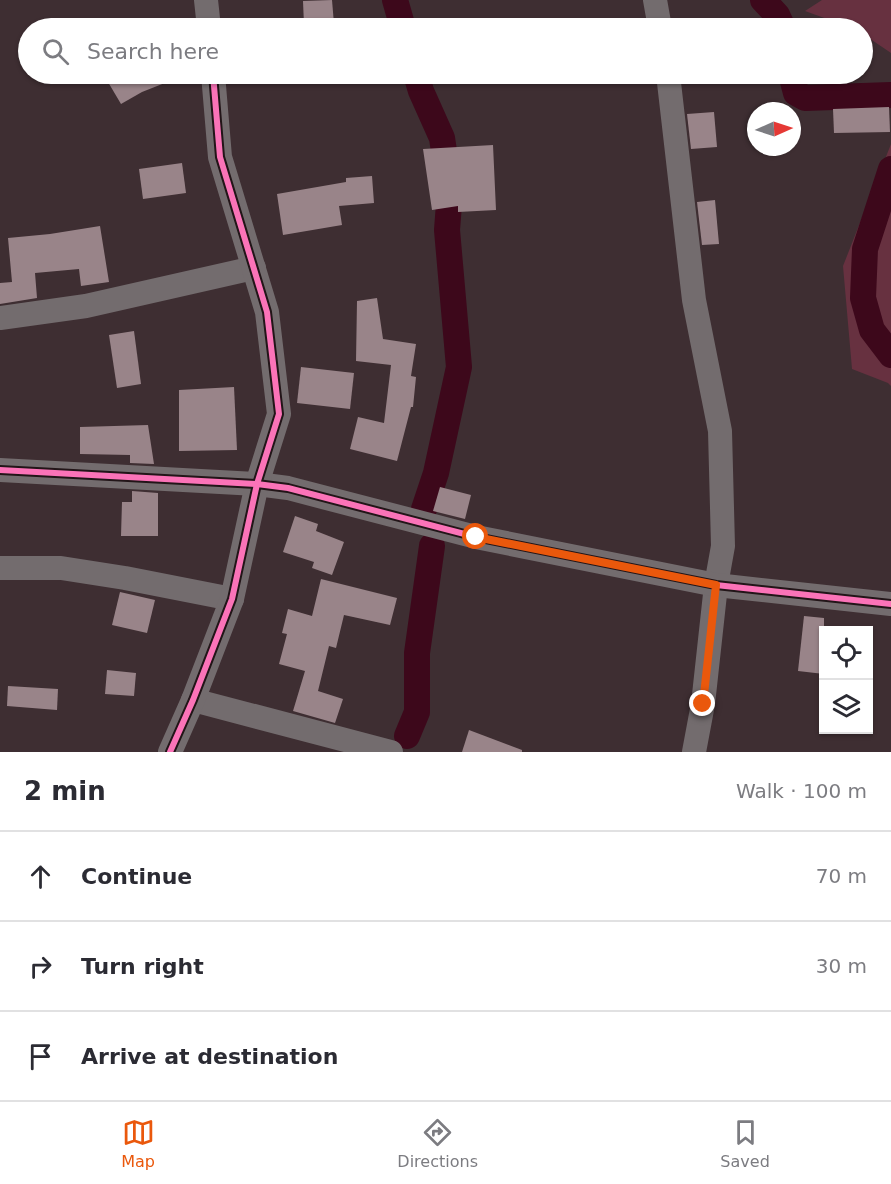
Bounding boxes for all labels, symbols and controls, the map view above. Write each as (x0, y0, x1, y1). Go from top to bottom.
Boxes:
search box (18, 18, 873, 84)
icon: search (39, 35, 72, 68)
text: Search here (87, 39, 219, 64)
north arrow (747, 102, 801, 156)
route start (462, 523, 488, 549)
map controls (819, 626, 873, 734)
button: locate (819, 626, 873, 680)
button: layers (819, 680, 873, 734)
route end (689, 690, 715, 716)
text: 2 min (24, 776, 106, 806)
text: Walk · 100 m (736, 779, 867, 803)
icon: ahead (24, 860, 57, 893)
text: Continue (81, 864, 192, 889)
text: 70 m (816, 864, 867, 888)
icon: right (24, 950, 57, 983)
text: Turn right (81, 954, 204, 979)
text: 30 m (816, 954, 867, 978)
icon: arrive (24, 1040, 57, 1073)
text: Arrive at destination (81, 1044, 338, 1069)
tab: Map (121, 1116, 155, 1171)
tab: Directions (397, 1116, 478, 1171)
tab: Saved (720, 1116, 770, 1171)

